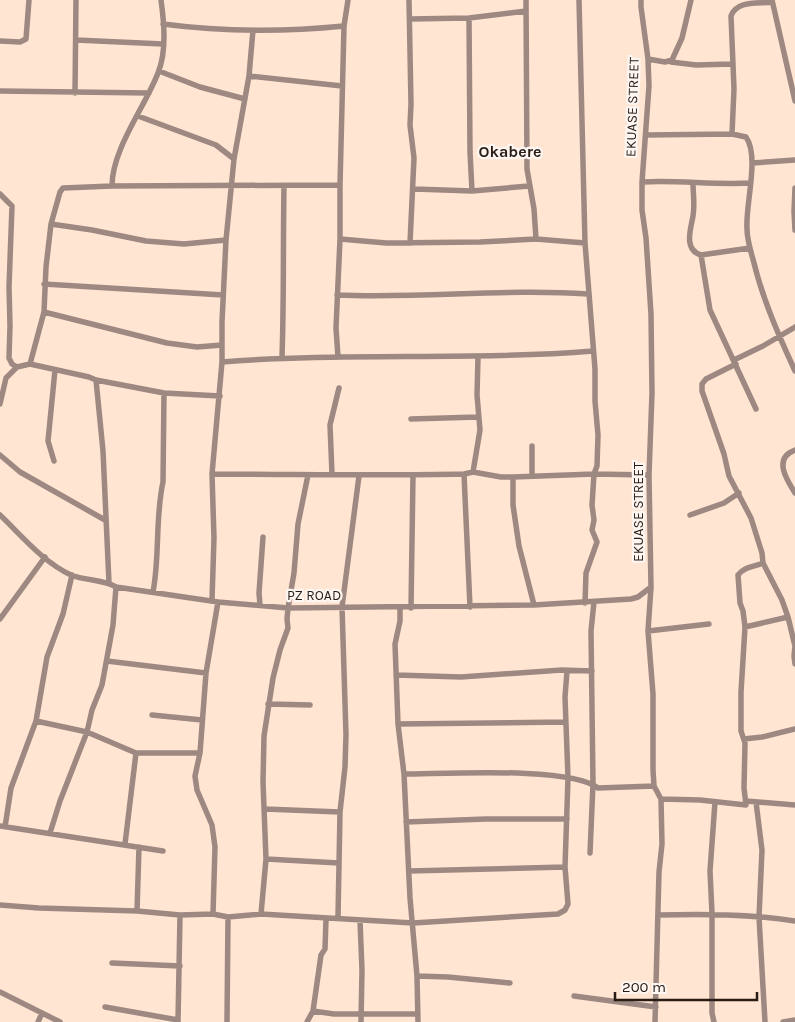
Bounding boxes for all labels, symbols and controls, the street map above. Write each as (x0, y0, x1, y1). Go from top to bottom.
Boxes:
street label: EKUASE STREET (622, 57, 643, 157)
district label: Okabere (479, 142, 541, 161)
street label: EKUASE STREET (630, 462, 647, 562)
street label: PZ ROAD (287, 587, 341, 604)
scale bar (615, 970, 758, 1002)
text: 200 m (622, 978, 666, 996)

